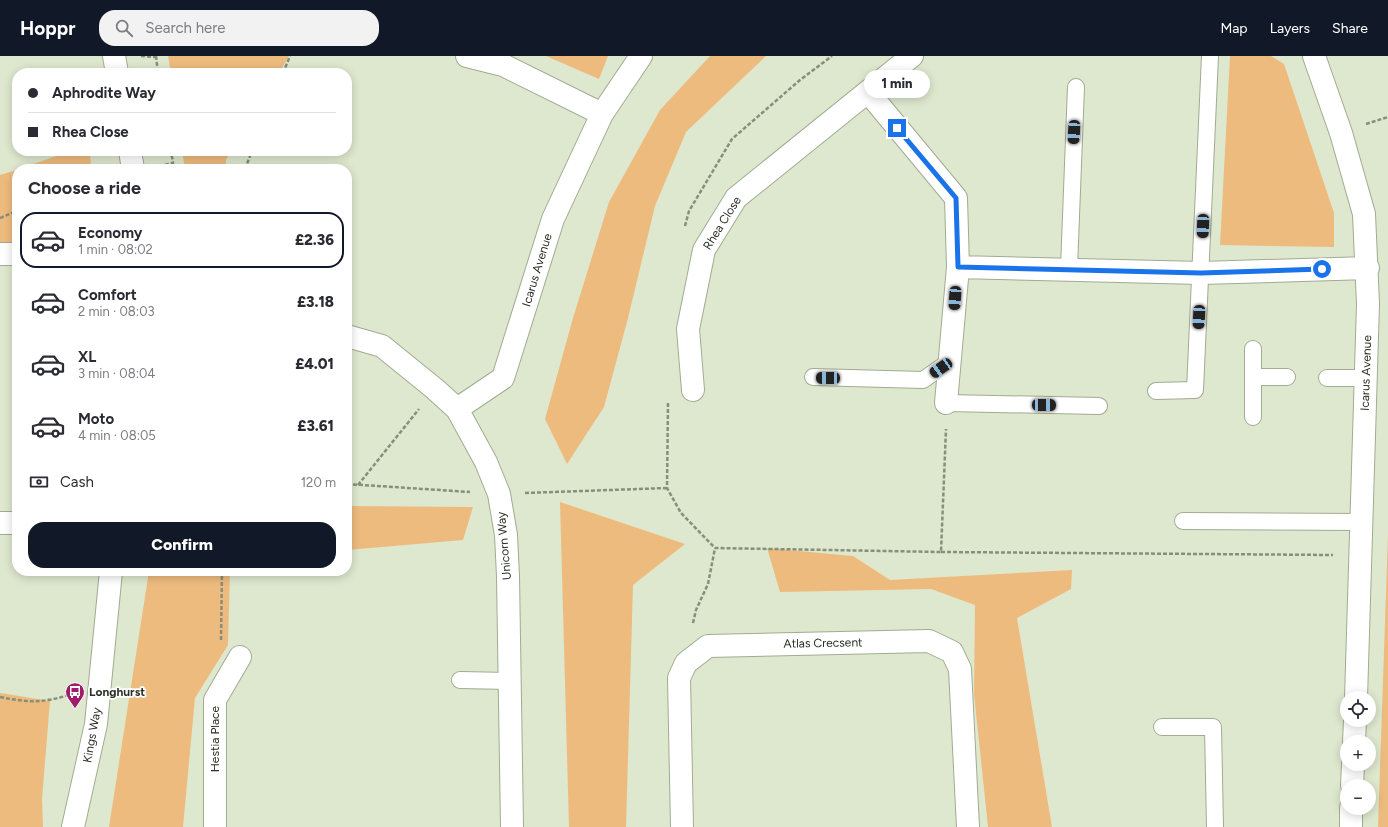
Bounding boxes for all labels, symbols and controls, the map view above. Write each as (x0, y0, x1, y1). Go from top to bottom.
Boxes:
search box (99, 10, 379, 46)
text: Hoppr (20, 17, 75, 40)
icon: search (113, 17, 135, 39)
text: Search here (145, 19, 225, 37)
text: Map (1220, 20, 1248, 37)
text: Layers (1270, 20, 1310, 37)
text: Share (1332, 20, 1368, 37)
callout: 1 min (864, 70, 930, 98)
text: 1 min (881, 76, 913, 91)
text: Aphrodite Way (52, 84, 156, 102)
route end (888, 119, 906, 137)
car (1067, 120, 1081, 144)
text: Rhea Close (52, 123, 129, 141)
text: Choose a ride (28, 177, 141, 199)
street label: Rhea Close (700, 193, 744, 252)
car (1197, 214, 1209, 238)
icon: car (30, 222, 66, 258)
text: Economy (78, 224, 143, 242)
text: £2.36 (295, 231, 334, 249)
street label: Icarus Avenue (519, 231, 555, 308)
text: 1 min · 08:02 (78, 242, 153, 257)
route start (1313, 260, 1331, 278)
icon: car (30, 284, 66, 320)
text: Comfort (78, 286, 137, 304)
car (948, 286, 962, 310)
text: £3.18 (297, 293, 334, 311)
text: 2 min · 08:03 (78, 304, 155, 319)
car (1192, 305, 1206, 329)
street label: Icarus Avenue (1358, 334, 1374, 411)
icon: car (30, 346, 66, 382)
text: XL (78, 348, 96, 366)
text: £4.01 (295, 355, 334, 373)
car (928, 356, 954, 380)
text: 3 min · 08:04 (78, 366, 155, 381)
car (816, 372, 840, 384)
car (1032, 399, 1056, 411)
icon: car (30, 408, 66, 444)
text: Moto (78, 410, 114, 428)
text: £3.61 (297, 417, 334, 435)
text: 4 min · 08:05 (78, 428, 156, 443)
icon: cash (28, 471, 50, 493)
text: Cash (60, 473, 94, 491)
text: 120 m (301, 475, 336, 490)
street label: Unicorn Way (494, 511, 514, 581)
button: Confirm (28, 522, 336, 568)
street label: Atlas Crecsent (783, 635, 863, 651)
bus stop icon: Longhurst (64, 681, 86, 709)
place label: Longhurst (89, 685, 145, 699)
map controls (1340, 691, 1376, 815)
button: locate (1340, 691, 1376, 727)
street label: Hestia Place (208, 705, 222, 772)
street label: Kings Way (80, 706, 104, 764)
button: + (1340, 735, 1376, 771)
button: − (1340, 779, 1376, 815)

